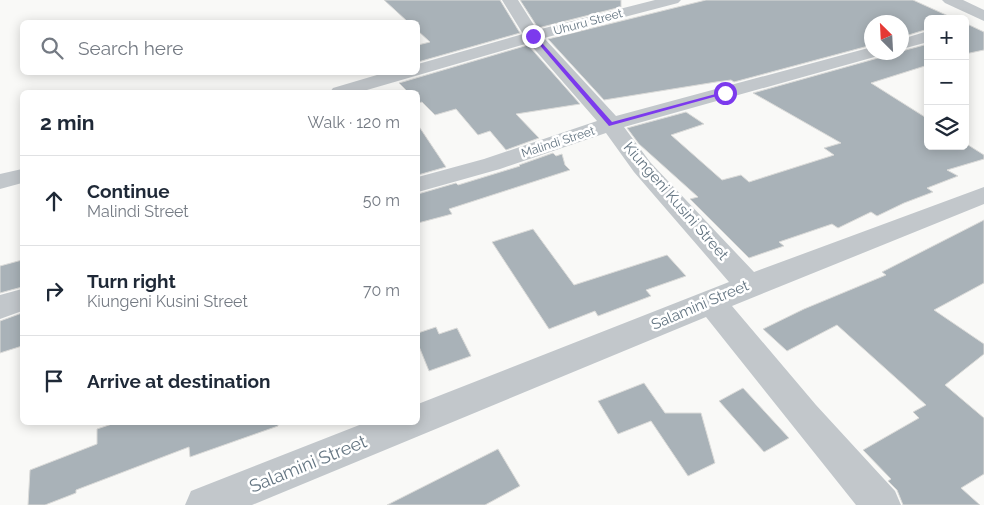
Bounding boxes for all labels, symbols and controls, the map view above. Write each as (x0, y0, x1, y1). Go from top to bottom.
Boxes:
street label: Uhuru Street (552, 6, 624, 38)
north arrow (864, 15, 909, 60)
map controls (924, 15, 969, 150)
button: + (924, 15, 969, 60)
search box (20, 20, 420, 75)
route end (522, 25, 545, 48)
icon: search (38, 34, 66, 62)
text: Search here (78, 37, 184, 59)
button: − (924, 60, 969, 105)
route start (714, 82, 737, 105)
button: layers (924, 105, 969, 150)
text: 2 min (40, 110, 94, 135)
text: Walk · 120 m (308, 113, 400, 132)
street label: Malindi Street (520, 124, 596, 160)
street label: Kiungeni Kusini Street (620, 138, 732, 264)
text: Continue (87, 180, 170, 202)
icon: ahead (40, 187, 68, 215)
text: 50 m (363, 191, 400, 210)
text: Malindi Street (87, 202, 189, 221)
text: Turn right (87, 270, 176, 292)
street label: Salamini Street (649, 276, 751, 334)
icon: right (40, 277, 68, 305)
text: 70 m (363, 281, 400, 300)
text: Kiungeni Kusini Street (87, 292, 248, 311)
icon: arrive (40, 367, 68, 395)
text: Arrive at destination (87, 370, 271, 392)
street label: Salamini Street (246, 430, 370, 497)

